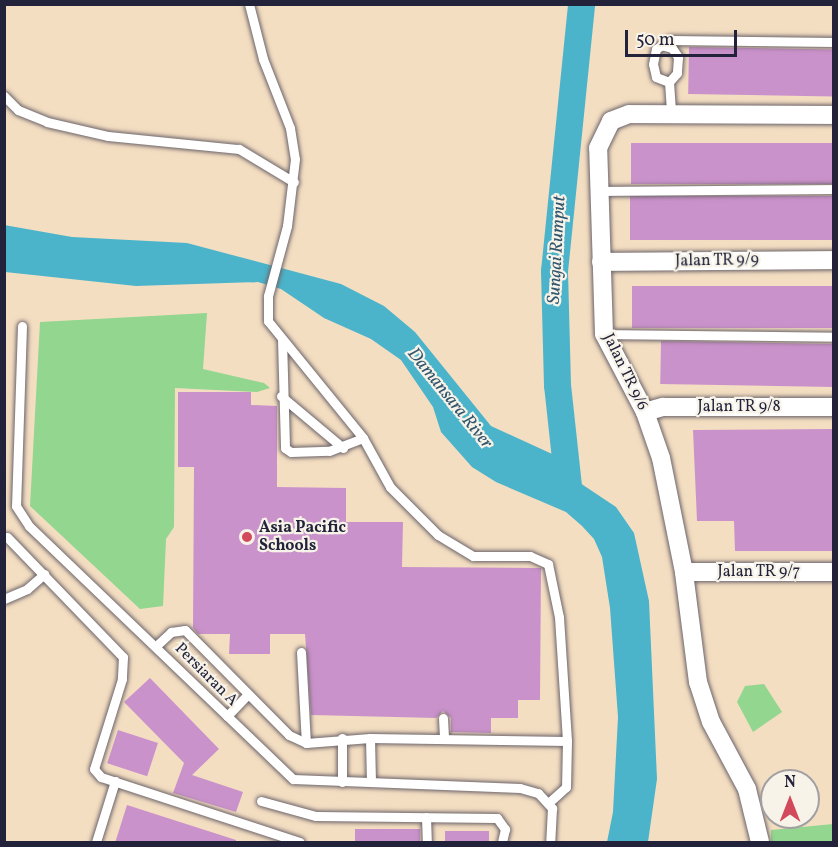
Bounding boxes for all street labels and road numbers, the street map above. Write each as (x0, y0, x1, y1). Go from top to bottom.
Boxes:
street label: Jalan TR 9/9 (675, 251, 759, 271)
street label: Jalan TR 9/6 (598, 330, 652, 414)
street label: Jalan TR 9/8 (697, 397, 781, 417)
street label: Jalan TR 9/7 (717, 562, 801, 582)
street label: Persiaran A (170, 639, 242, 711)

